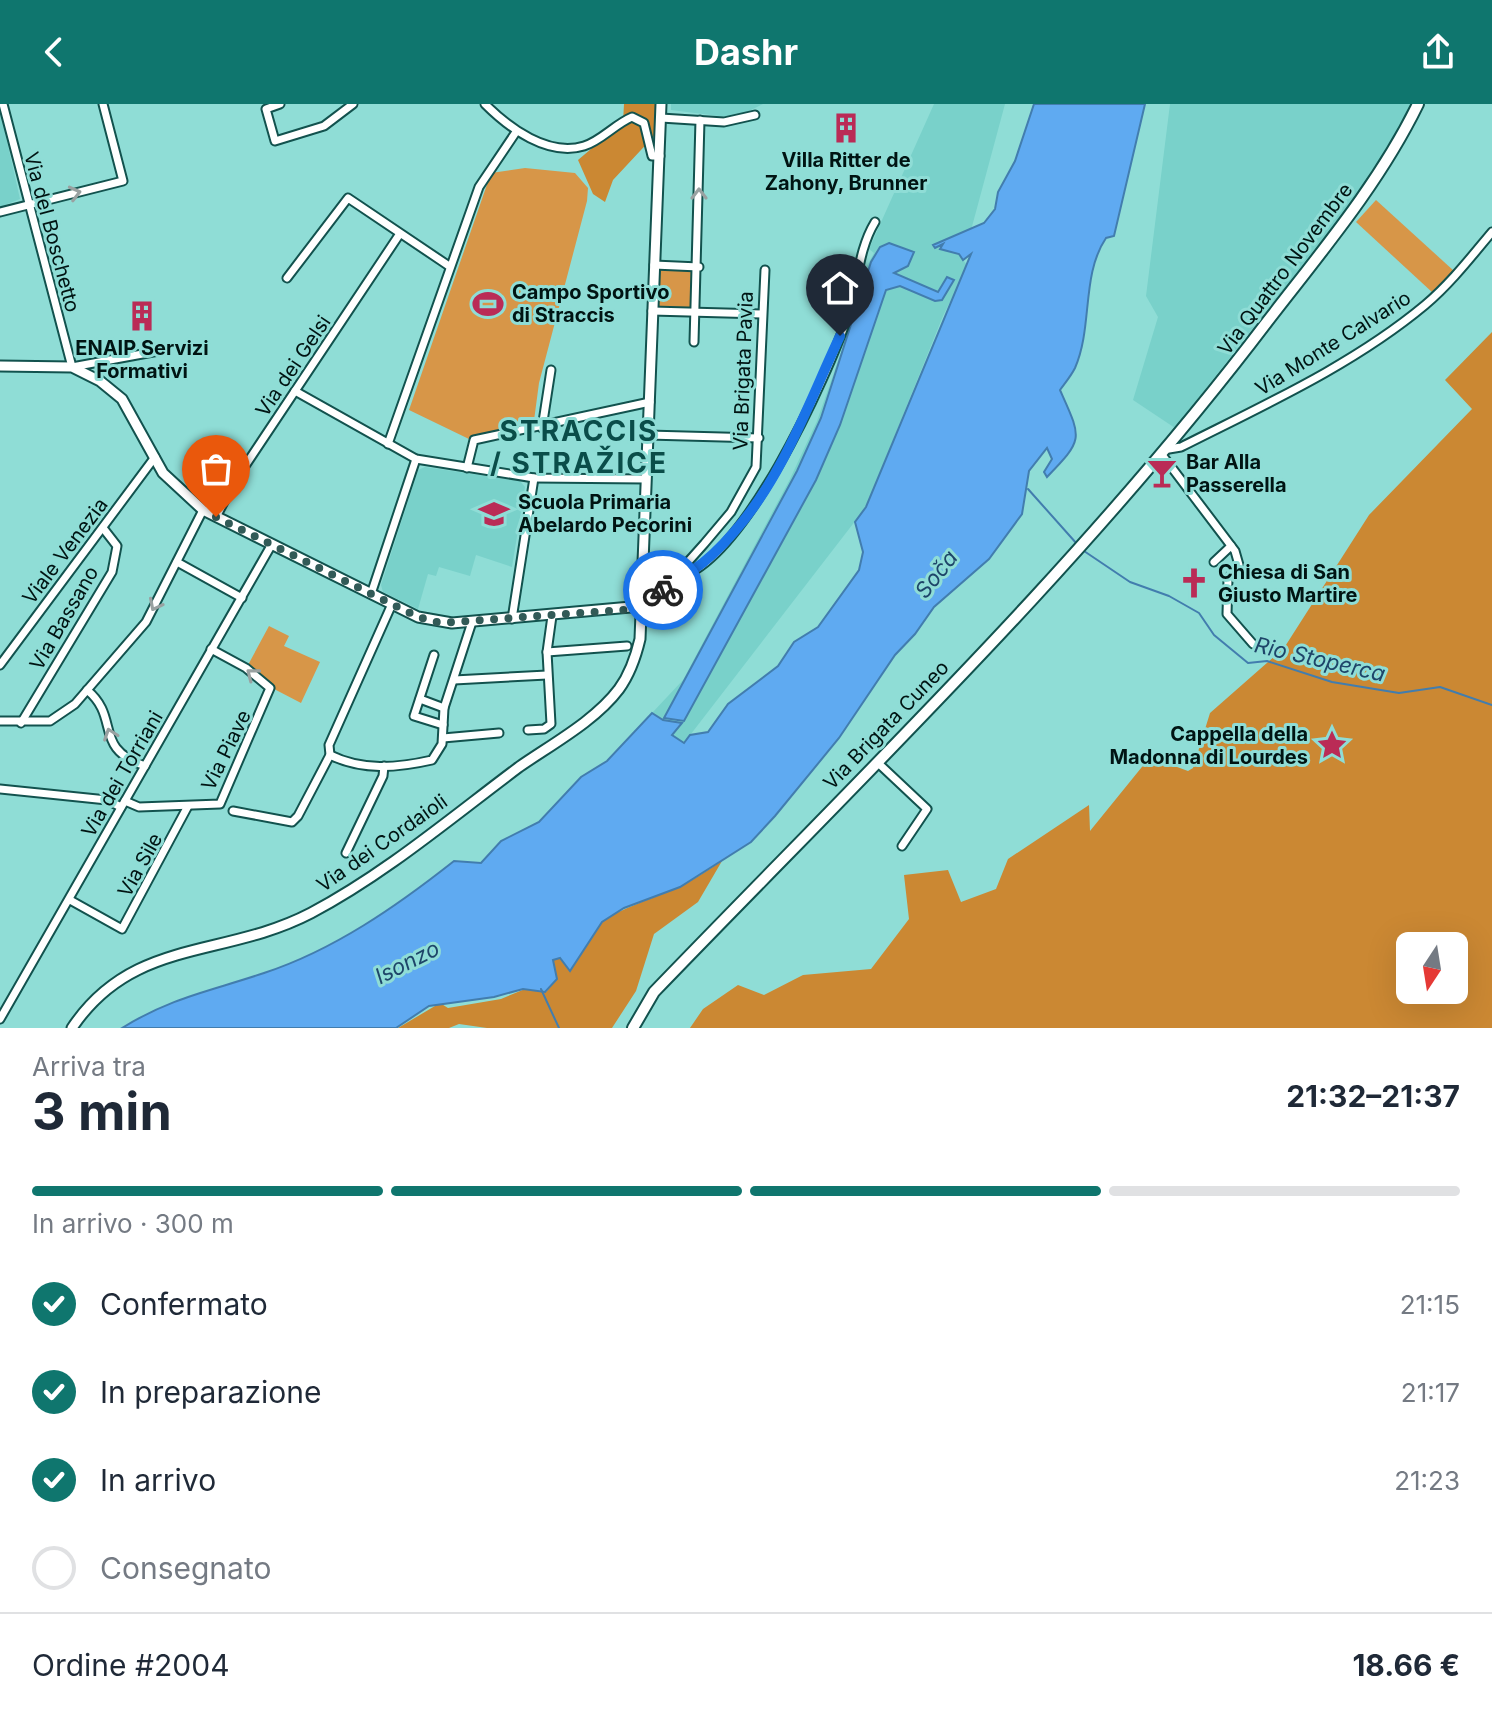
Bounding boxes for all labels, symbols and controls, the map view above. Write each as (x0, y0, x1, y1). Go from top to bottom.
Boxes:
icon: back (32, 30, 76, 74)
text: Dashr (694, 30, 798, 74)
icon: share (1416, 30, 1460, 74)
building icon: Villa Ritter de Zahony, Brunner (829, 111, 863, 145)
place label: Villa Ritter de Zahony, Brunner (765, 148, 927, 195)
street label: Via del Boschetto (19, 149, 85, 315)
street label: Via Quattro Novembre (1213, 178, 1357, 360)
one-way arrow (68, 186, 82, 203)
one-way arrow (690, 187, 708, 200)
pin (806, 254, 874, 336)
icon: home (818, 266, 862, 310)
place label: Campo Sportivo di Straccis (512, 280, 669, 327)
street label: Via Monte Calvario (1251, 285, 1415, 401)
sports icon: Campo Sportivo di Straccis (471, 287, 505, 321)
street label: Via Brigata Pavia (728, 291, 758, 451)
building icon: ENAIP Servizi Formativi (125, 299, 159, 333)
street label: Via dei Gelsi (250, 311, 336, 421)
place label: ENAIP Servizi Formativi (75, 336, 209, 383)
district label: STRACCIS / STRAŽICE (490, 414, 668, 480)
pin (182, 435, 250, 517)
icon: bag (194, 447, 238, 491)
place label: Bar Alla Passerella (1186, 450, 1287, 497)
bar icon: Bar Alla Passerella (1145, 456, 1179, 490)
place label: Scuola Primaria Abelardo Pecorini (518, 490, 692, 537)
street label: Viale Venezia (17, 493, 113, 609)
school or university icon: Scuola Primaria Abelardo Pecorini (477, 497, 511, 531)
water label: Soča (909, 545, 963, 603)
courier (623, 550, 703, 630)
place label: Chiesa di San Giusto Martire (1218, 560, 1357, 607)
street label: Via Bassano (25, 562, 103, 674)
church icon: Chiesa di San Giusto Martire (1177, 566, 1211, 600)
icon: bike (641, 568, 685, 612)
one-way arrow (149, 597, 165, 612)
water label: Rio Stoperca (1252, 631, 1388, 687)
street label: Via Brigata Cuneo (818, 655, 954, 795)
one-way arrow (246, 669, 261, 683)
street label: Via Piave (196, 706, 256, 794)
street label: Via dei Torriani (76, 707, 168, 841)
place label: Cappella della Madonna di Lourdes (1109, 722, 1308, 769)
one-way arrow (104, 728, 120, 742)
place icon: Cappella della Madonna di Lourdes (1315, 728, 1349, 762)
street label: Via dei Cordaioli (312, 789, 452, 897)
street label: Via Sile (113, 829, 167, 901)
north arrow (1396, 932, 1468, 1004)
map controls (1396, 932, 1468, 1004)
water label: Isonzo (370, 935, 444, 989)
text: Arriva tra (32, 1051, 146, 1082)
text: 21:32–21:37 (1286, 1078, 1460, 1114)
text: 3 min (32, 1080, 172, 1143)
text: In arrivo · 300 m (32, 1208, 234, 1239)
icon: check (32, 1282, 76, 1326)
text: Confermato (100, 1286, 268, 1322)
text: 21:15 (1400, 1289, 1460, 1320)
icon: check (32, 1370, 76, 1414)
text: In preparazione (100, 1374, 322, 1410)
text: 21:17 (1401, 1377, 1460, 1408)
icon: check (32, 1458, 76, 1502)
text: In arrivo (100, 1462, 216, 1498)
text: 21:23 (1394, 1465, 1460, 1496)
text: Consegnato (100, 1550, 271, 1586)
text: Ordine #2004 (32, 1647, 230, 1683)
text: 18.66 € (1352, 1647, 1460, 1683)

